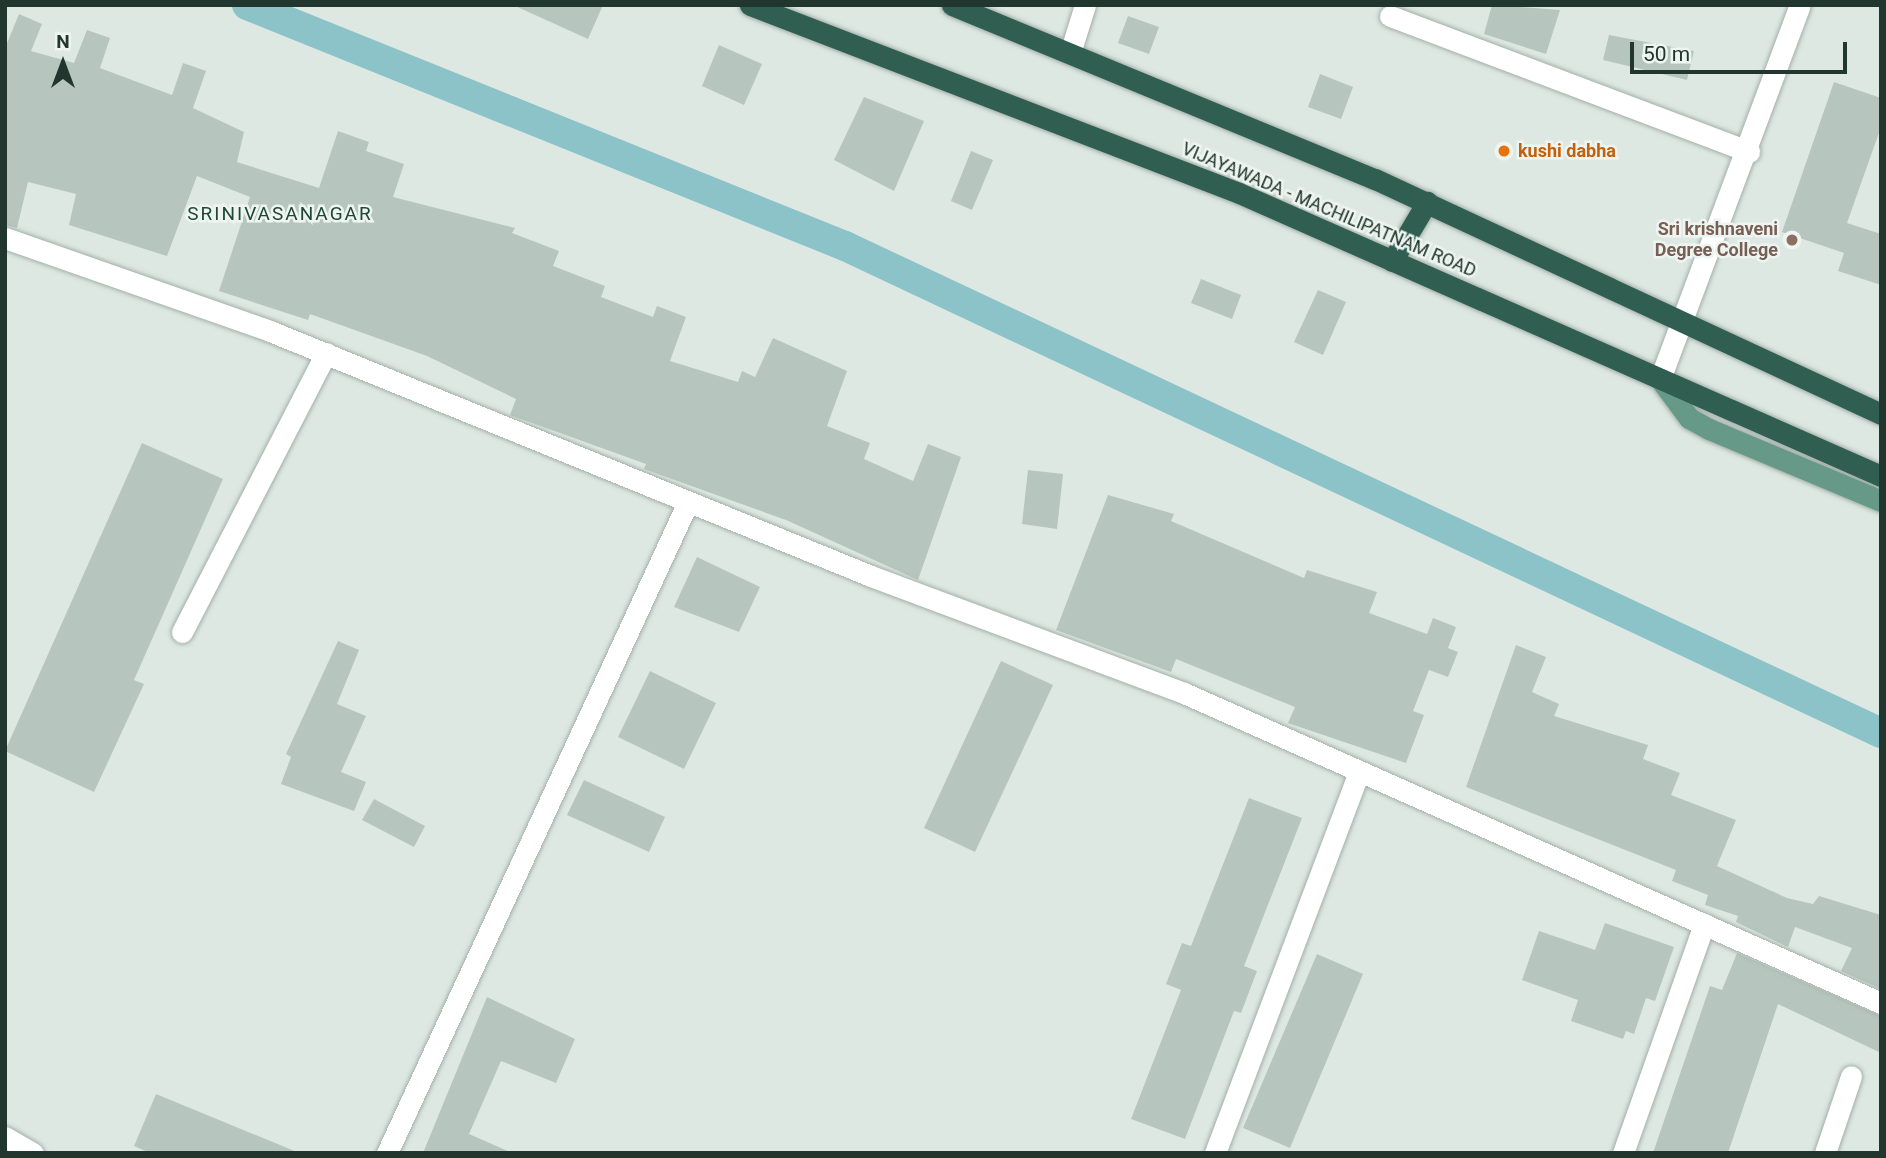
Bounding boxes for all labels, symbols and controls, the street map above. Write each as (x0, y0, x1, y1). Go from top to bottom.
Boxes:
north arrow (28, 28, 98, 98)
scale bar (1634, 28, 1851, 72)
text: N (56, 30, 70, 53)
text: 50 m (1643, 42, 1690, 66)
street label: VIJAYAWADA - MACHILIPATNAM ROAD (1179, 138, 1479, 282)
place label: kushi dabha (1518, 140, 1616, 162)
marker: kushi dabha (1496, 143, 1512, 159)
district label: SRINIVASANAGAR (189, 203, 371, 225)
place label: Sri krishnaveni Degree College (1655, 219, 1778, 262)
marker: Sri krishnaveni Degree College (1784, 232, 1800, 248)

